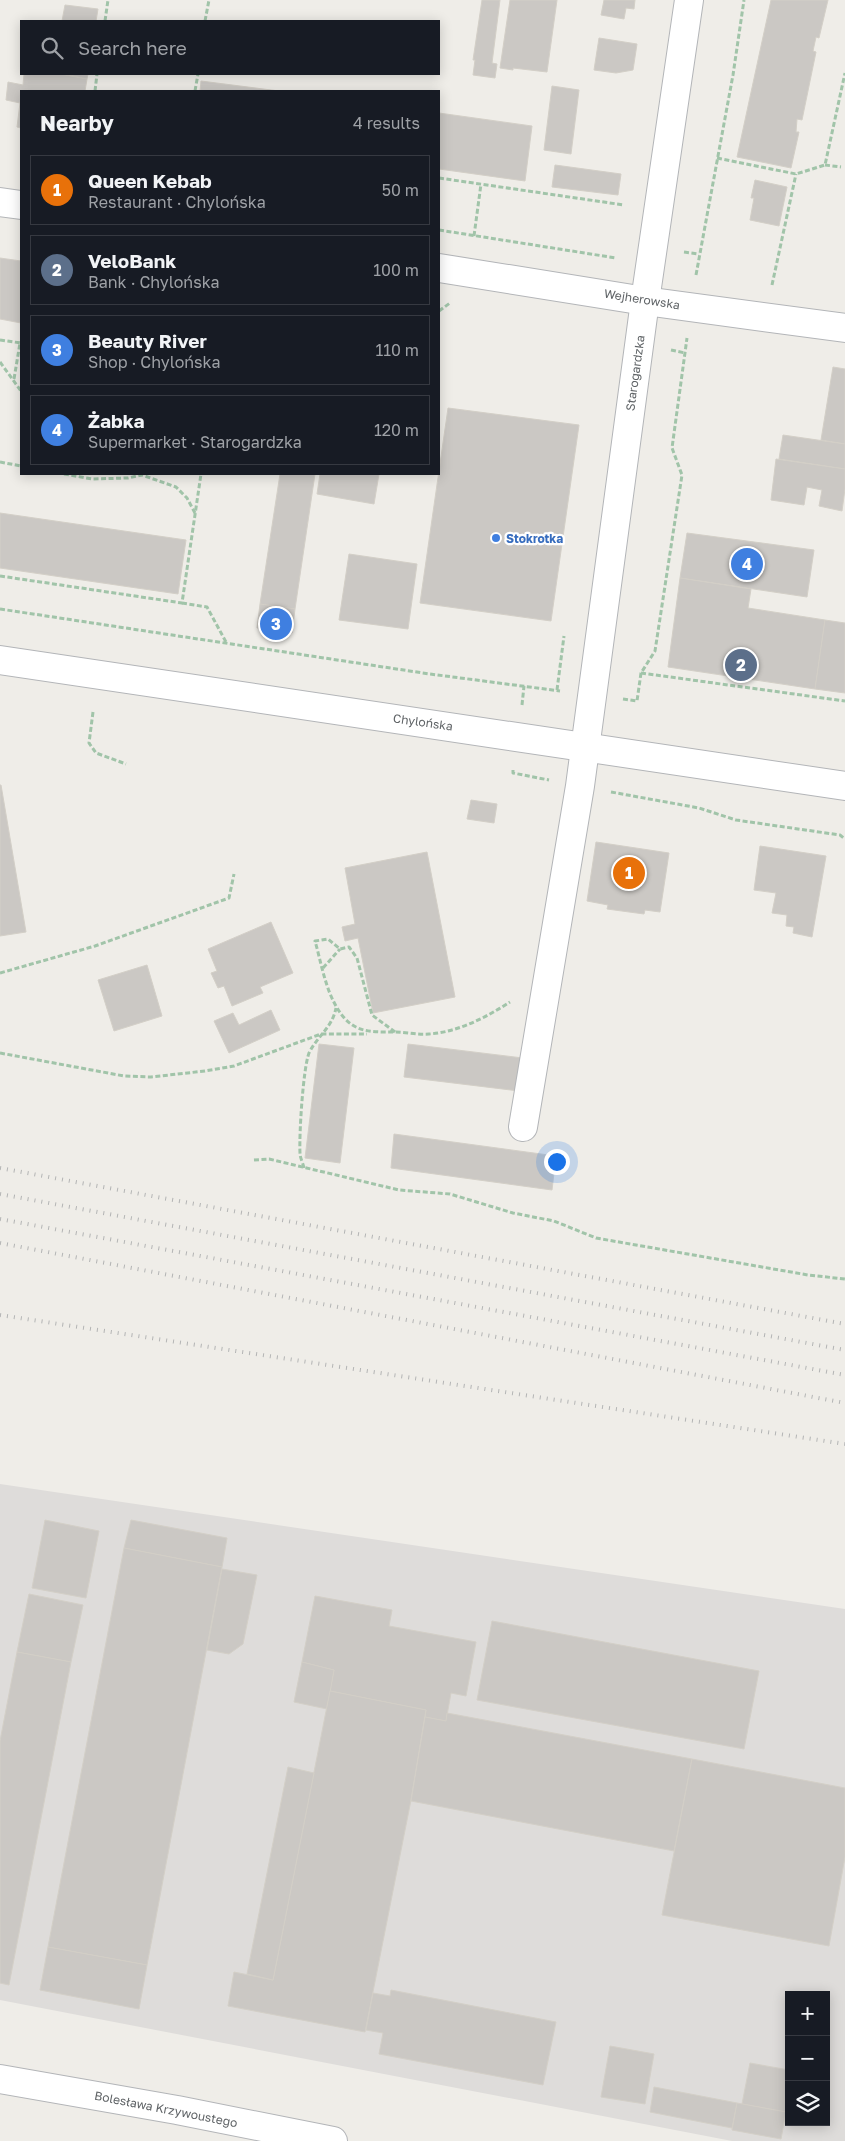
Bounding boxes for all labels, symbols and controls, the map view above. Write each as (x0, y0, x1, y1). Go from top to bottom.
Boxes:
search box (20, 20, 440, 75)
icon: search (38, 34, 66, 62)
text: Search here (78, 36, 187, 59)
text: Nearby (40, 110, 114, 136)
text: 4 results (353, 113, 420, 133)
text: Queen Kebab (88, 169, 212, 192)
text: 1 (53, 180, 61, 200)
text: 50 m (382, 180, 419, 200)
text: Restaurant · Chylońska (88, 192, 266, 212)
text: VeloBank (88, 249, 176, 272)
text: 2 (52, 260, 62, 280)
text: 100 m (373, 260, 419, 280)
text: Bank · Chylońska (88, 272, 220, 292)
street label: Wejherowska (603, 286, 681, 312)
text: Beauty River (88, 329, 207, 352)
street label: Starogardzka (622, 334, 648, 412)
text: 3 (52, 340, 62, 360)
text: 110 m (375, 340, 419, 360)
text: Shop · Chylońska (88, 352, 220, 372)
text: Żabka (88, 409, 145, 432)
text: 4 (52, 420, 62, 440)
text: 120 m (374, 420, 419, 440)
text: Supermarket · Starogardzka (88, 432, 302, 452)
place label: Stokrotka (506, 531, 563, 546)
marker: Stokrotka (490, 532, 502, 544)
pin: 4 (731, 545, 763, 583)
pin: 3 (260, 605, 292, 643)
pin: 2 (725, 646, 757, 684)
street label: Chylońska (392, 710, 454, 734)
pin: 1 (613, 854, 645, 892)
your location (544, 1149, 570, 1175)
map controls (785, 1991, 830, 2126)
button: + (785, 1991, 830, 2036)
button: − (785, 2036, 830, 2081)
button: layers (785, 2081, 830, 2126)
street label: Bolesława Krzywoustego (93, 2088, 239, 2130)

